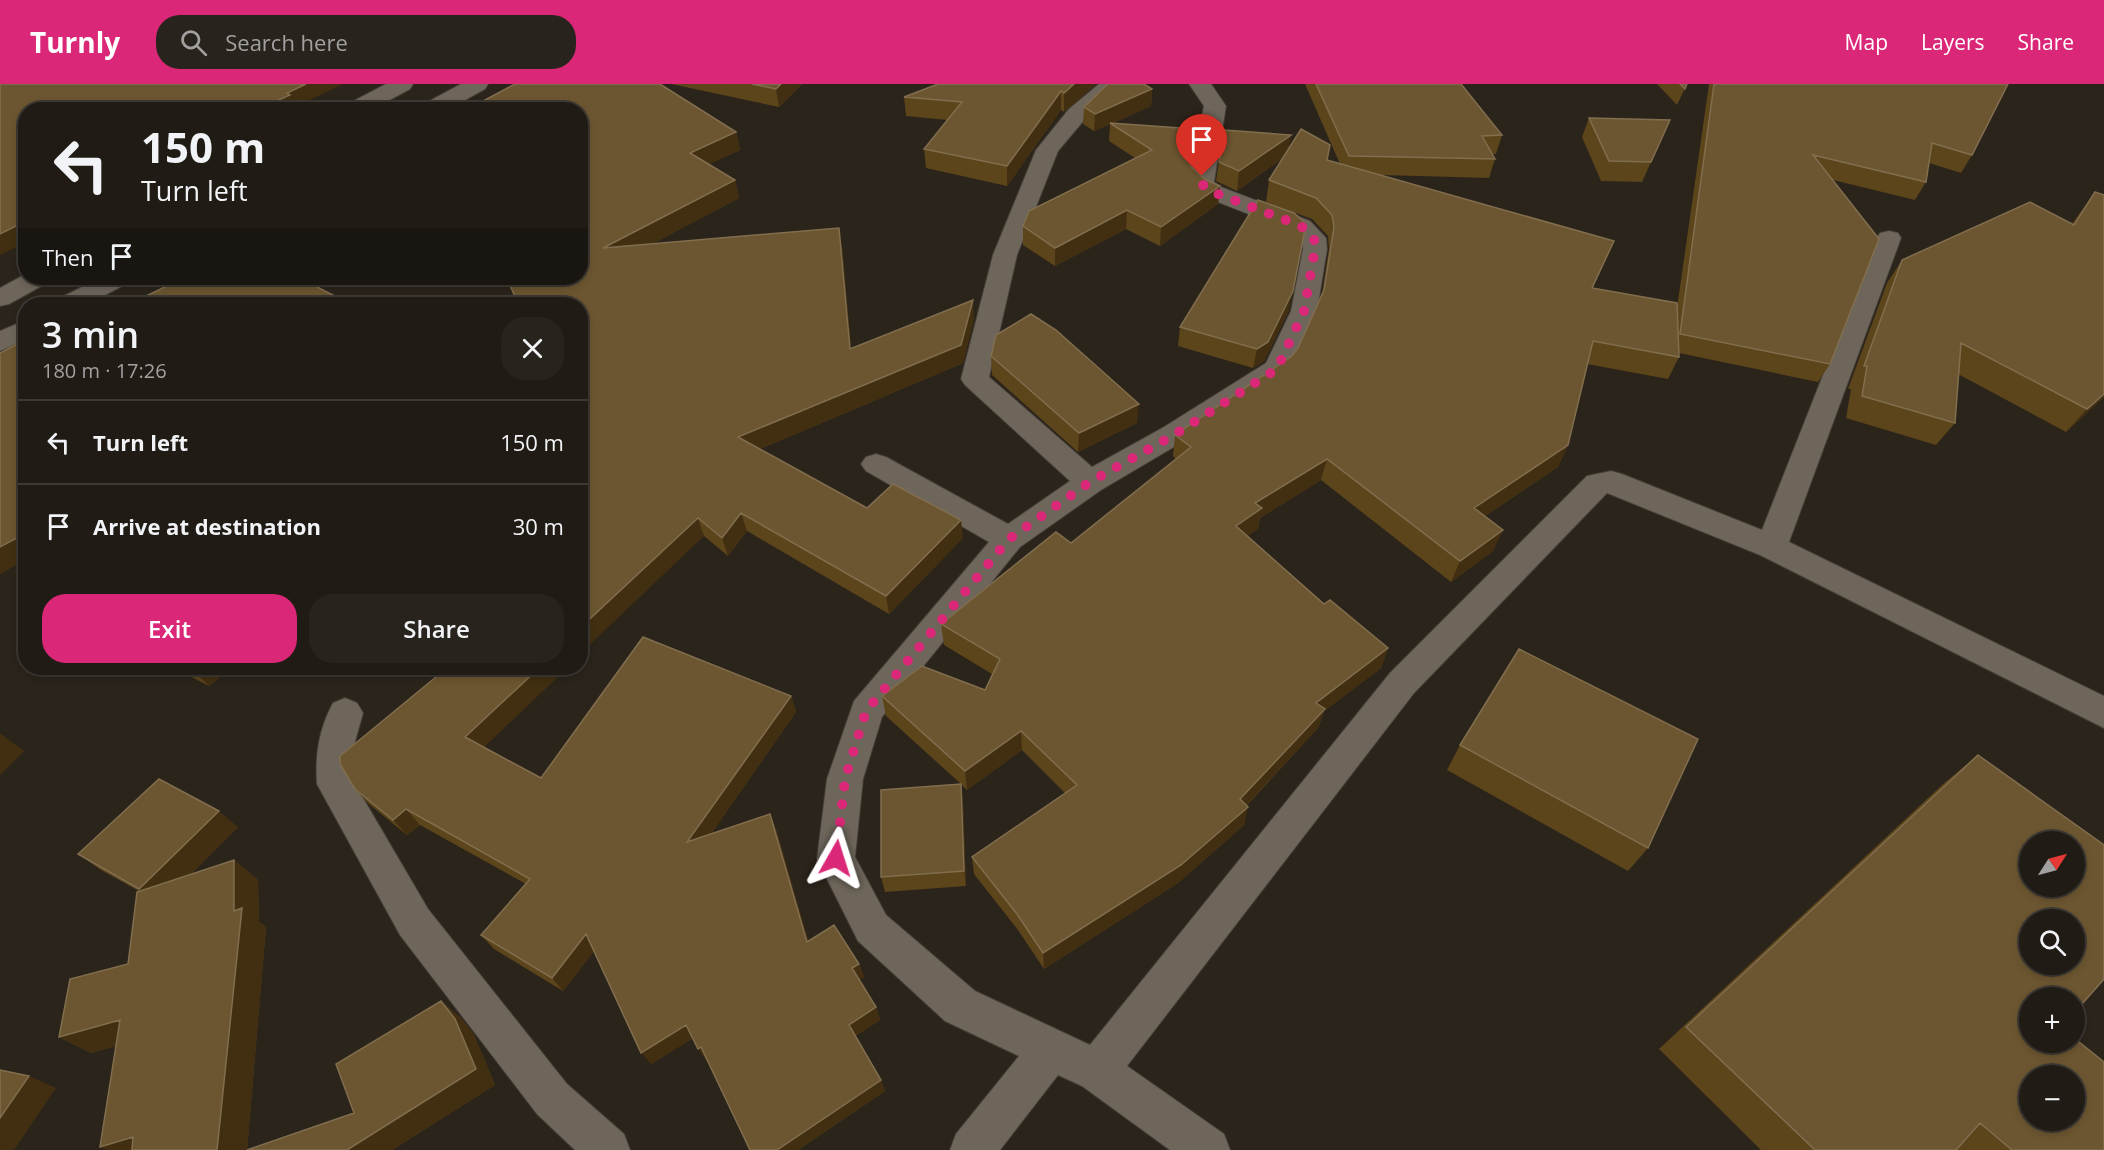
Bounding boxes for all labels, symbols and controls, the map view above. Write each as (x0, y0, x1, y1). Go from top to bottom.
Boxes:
search box (156, 15, 576, 69)
text: Turnly (30, 23, 120, 61)
icon: search (177, 26, 210, 59)
text: Search here (225, 27, 348, 57)
text: Map (1845, 28, 1888, 56)
text: Layers (1921, 28, 1985, 56)
text: Share (2018, 28, 2074, 56)
pin (1176, 114, 1227, 176)
text: 150 m (141, 118, 265, 175)
icon: arrive (1185, 123, 1218, 156)
icon: left (42, 126, 120, 204)
text: Turn left (141, 172, 248, 209)
icon: arrive (105, 240, 138, 273)
text: Then (42, 242, 93, 272)
text: 3 min (42, 310, 139, 359)
button: close (501, 317, 564, 380)
text: 180 m · 17:26 (42, 357, 167, 384)
icon: left (42, 426, 75, 459)
text: Turn left (93, 427, 188, 457)
text: 150 m (500, 427, 564, 457)
icon: arrive (42, 510, 75, 543)
text: Arrive at destination (93, 511, 321, 541)
text: 30 m (513, 511, 564, 541)
button: Exit (42, 594, 297, 663)
button: Share (309, 594, 564, 663)
position arrow (804, 826, 868, 890)
north arrow (2019, 831, 2085, 897)
map controls (2019, 831, 2085, 1131)
button: search (2019, 909, 2085, 975)
button: + (2019, 987, 2085, 1053)
button: − (2019, 1065, 2085, 1131)

